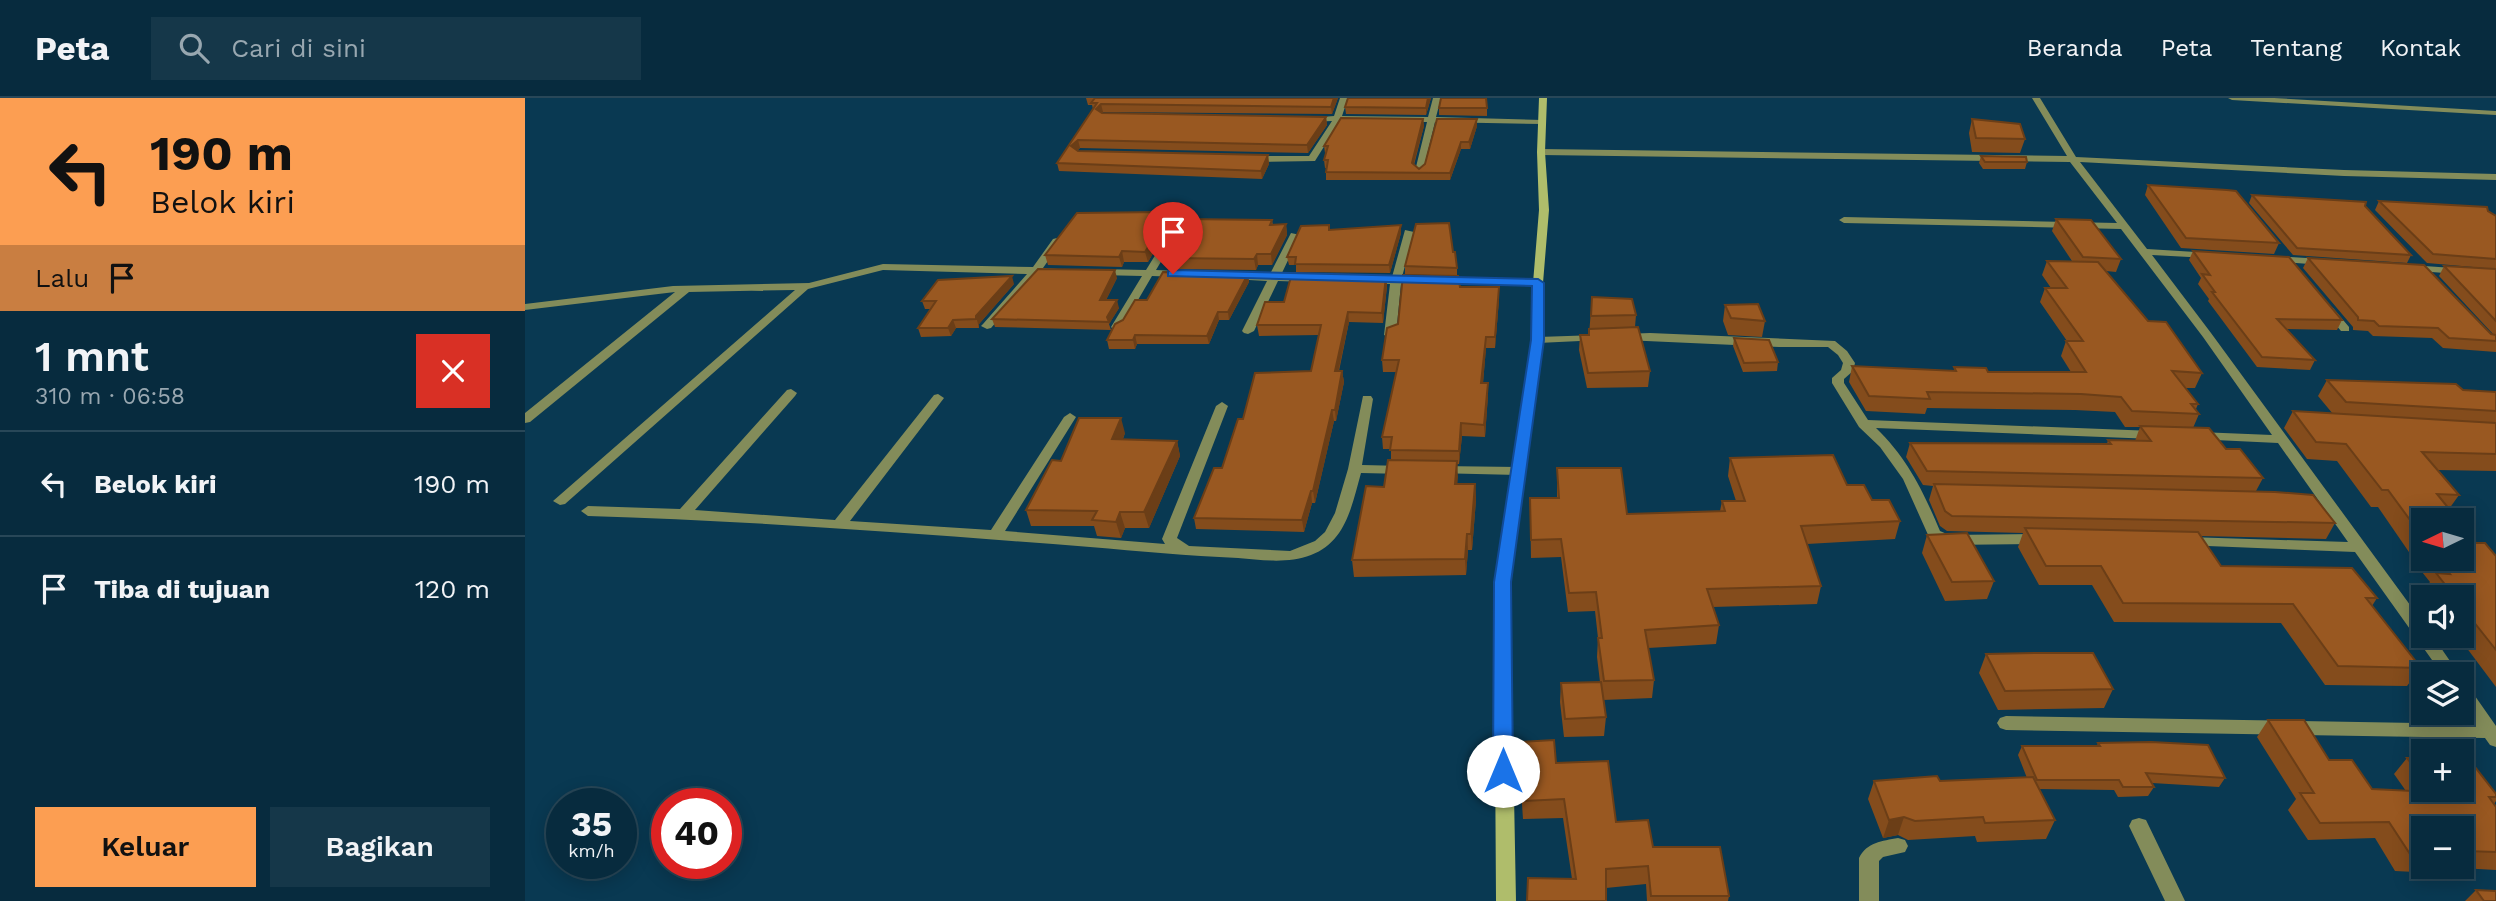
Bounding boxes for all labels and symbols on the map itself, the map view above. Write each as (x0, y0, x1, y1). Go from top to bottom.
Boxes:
pin (1143, 202, 1203, 274)
north arrow (2411, 508, 2475, 570)
position arrow (1466, 734, 1540, 808)
speed limit sign: 40 (651, 788, 742, 879)

